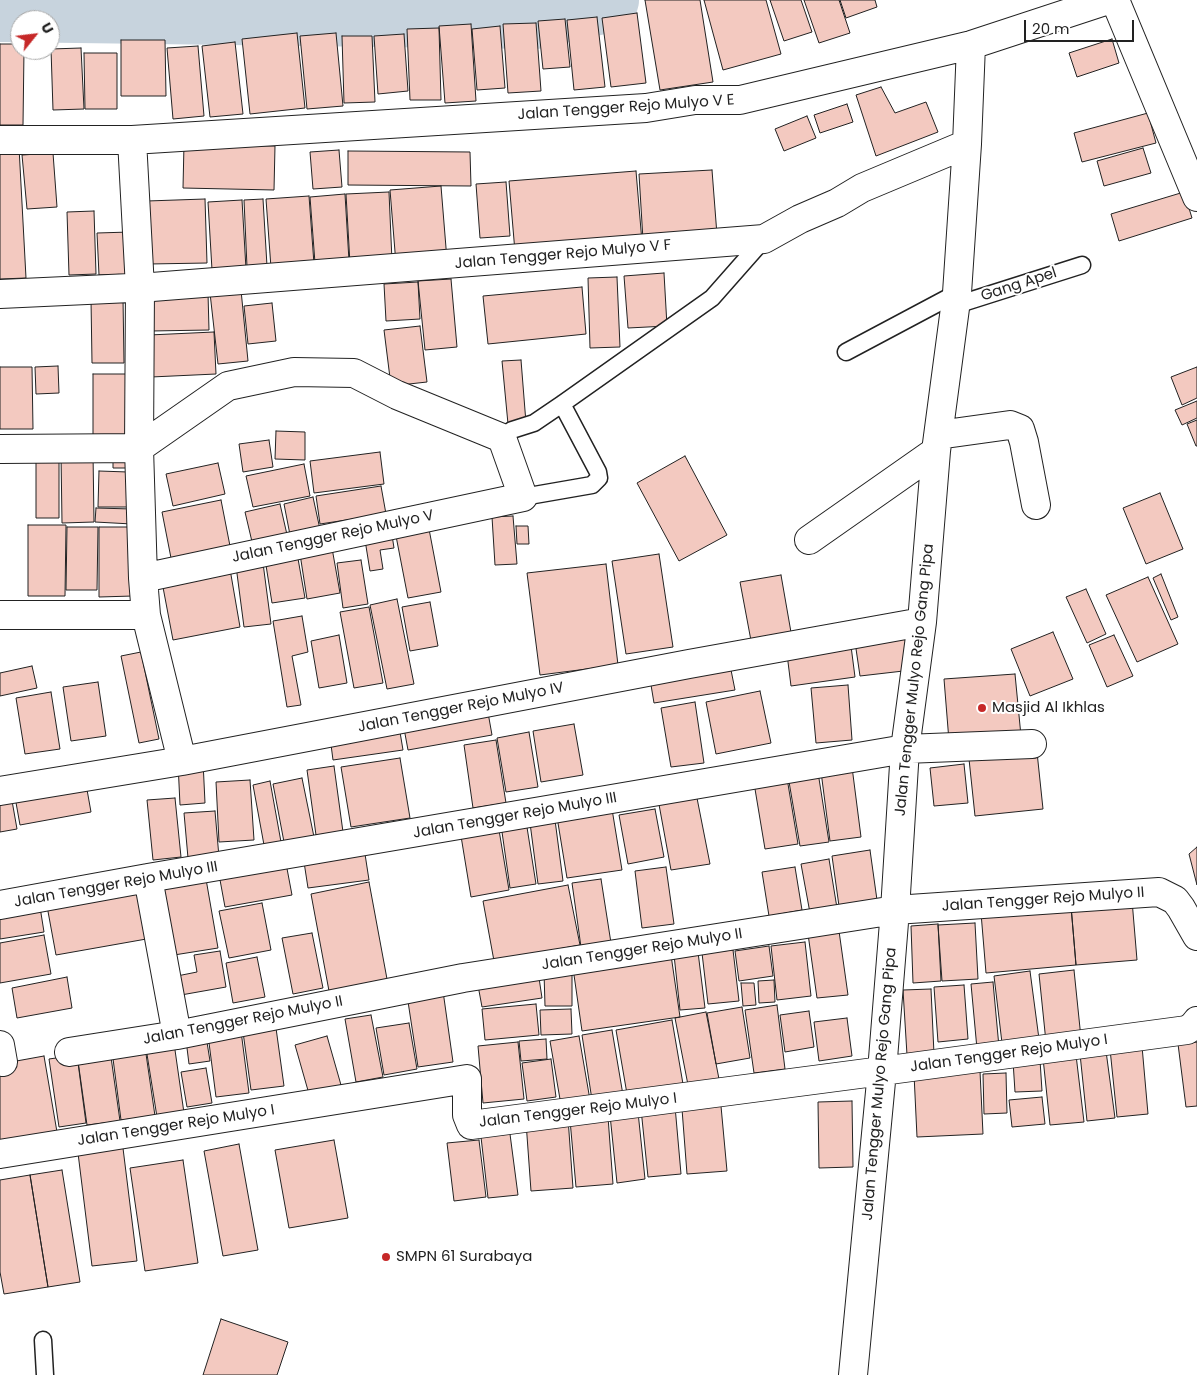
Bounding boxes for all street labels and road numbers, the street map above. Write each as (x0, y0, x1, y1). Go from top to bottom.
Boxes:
street label: Jalan Tengger Rejo Mulyo V E (517, 91, 735, 125)
street label: Jalan Tengger Rejo Mulyo V F (454, 237, 672, 273)
street label: Gang Apel (979, 264, 1059, 306)
street label: Jalan Tengger Rejo Mulyo V (230, 507, 436, 567)
street label: Jalan Tengger Mulyo Rejo Gang Pipa (892, 543, 938, 817)
street label: Jalan Tengger Rejo Mulyo IV (356, 679, 566, 737)
street label: Jalan Tengger Rejo Mulyo III (412, 789, 618, 843)
street label: Jalan Tengger Rejo Mulyo III (13, 858, 219, 912)
street label: Jalan Tengger Rejo Mulyo II (941, 884, 1145, 916)
street label: Jalan Tengger Rejo Mulyo II (540, 925, 744, 975)
street label: Jalan Tengger Mulyo Rejo Gang Pipa (859, 947, 901, 1221)
street label: Jalan Tengger Rejo Mulyo II (142, 993, 344, 1049)
street label: Jalan Tengger Rejo Mulyo I (909, 1031, 1109, 1077)
street label: Jalan Tengger Rejo Mulyo I (478, 1090, 678, 1132)
street label: Jalan Tengger Rejo Mulyo I (76, 1102, 276, 1150)

